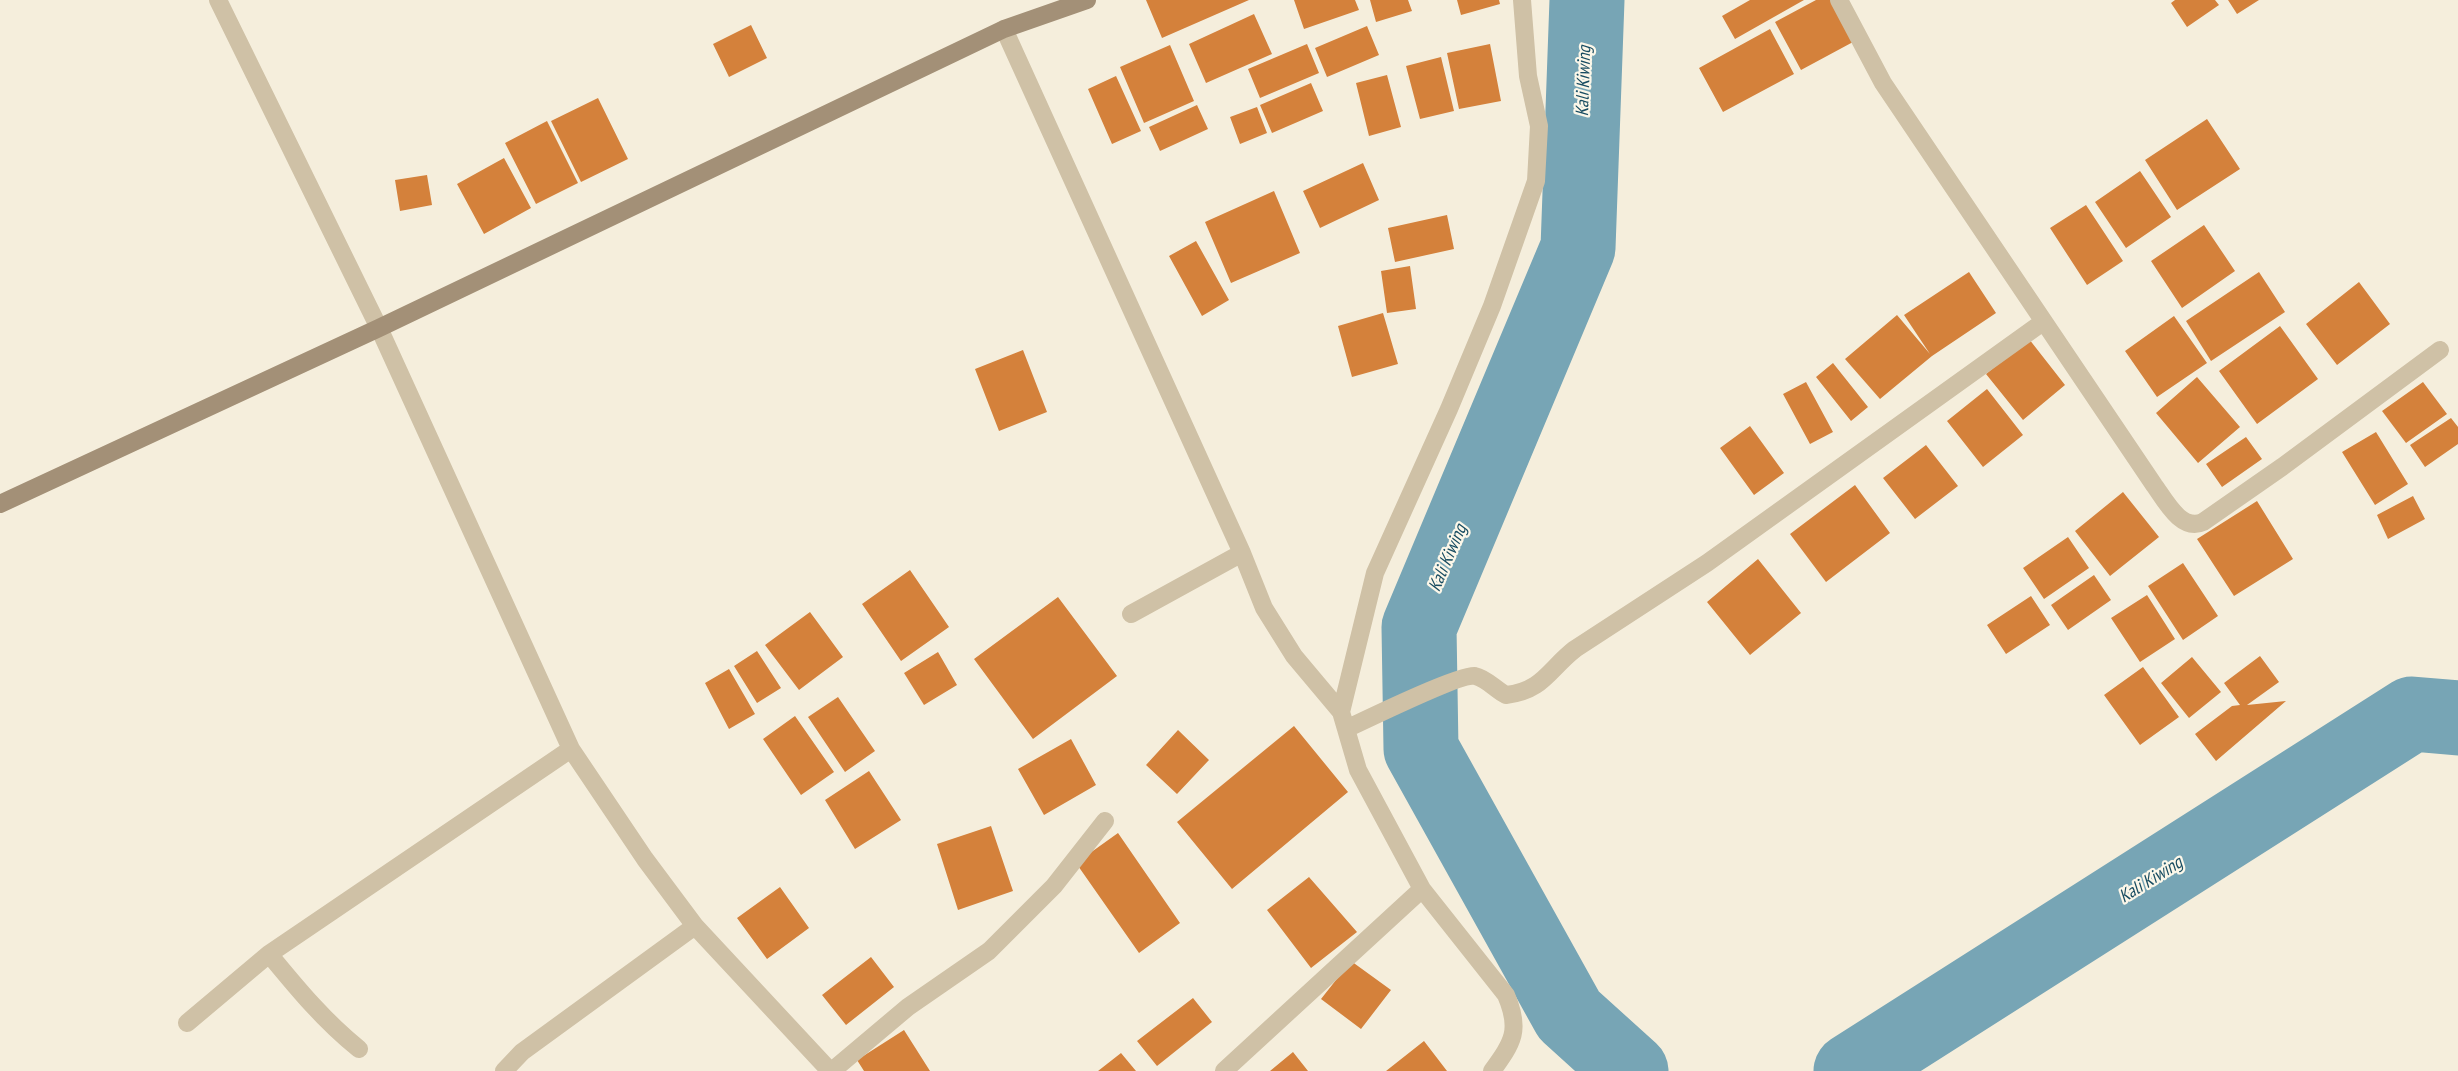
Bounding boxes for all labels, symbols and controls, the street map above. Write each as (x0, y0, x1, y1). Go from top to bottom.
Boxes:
water label: Kali Kiwing (1572, 45, 1596, 117)
water label: Kali Kiwing (1424, 521, 1472, 595)
water label: Kali Kiwing (2115, 852, 2187, 908)

